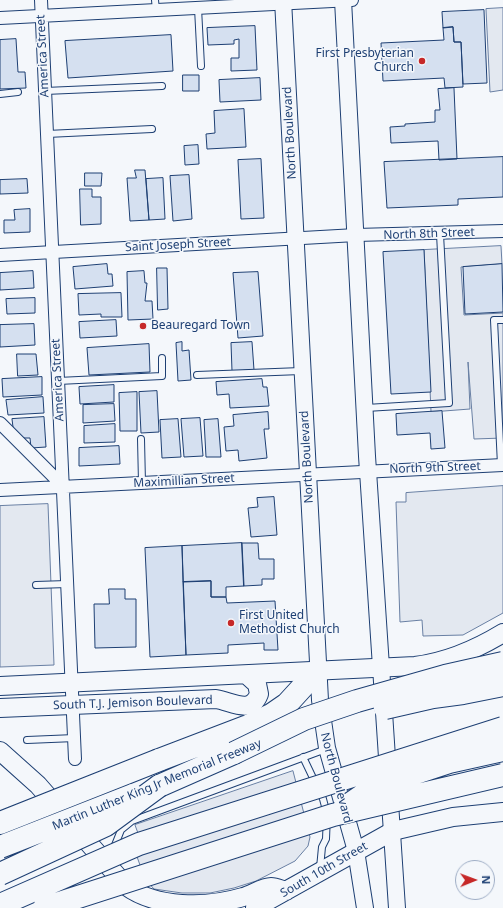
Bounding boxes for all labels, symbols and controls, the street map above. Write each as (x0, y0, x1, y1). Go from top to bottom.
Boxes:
street label: America Street (34, 14, 52, 98)
place label: First Presbyterian Church (315, 47, 414, 75)
marker: First Presbyterian Church (417, 56, 427, 66)
street label: North Boulevard (280, 86, 300, 180)
street label: North 8th Street (383, 225, 475, 243)
street label: Saint Joseph Street (125, 235, 231, 255)
place label: Beauregard Town (151, 319, 250, 333)
marker: Beauregard Town (138, 321, 148, 331)
street label: America Street (49, 338, 67, 422)
street label: North Boulevard (297, 410, 317, 504)
street label: North 9th Street (389, 459, 481, 477)
street label: Maximillian Street (133, 471, 235, 491)
place label: First United Methodist Church (239, 609, 340, 637)
marker: First United Methodist Church (226, 618, 236, 628)
street label: South T.J. Jemison Boulevard (53, 693, 213, 713)
street label: North Boulevard (317, 731, 355, 825)
street label: Martin Luther King Jr Memorial Freeway (50, 736, 264, 834)
street label: South 10th Street (278, 839, 370, 901)
north arrow (455, 860, 495, 900)
text: N (479, 875, 494, 884)

